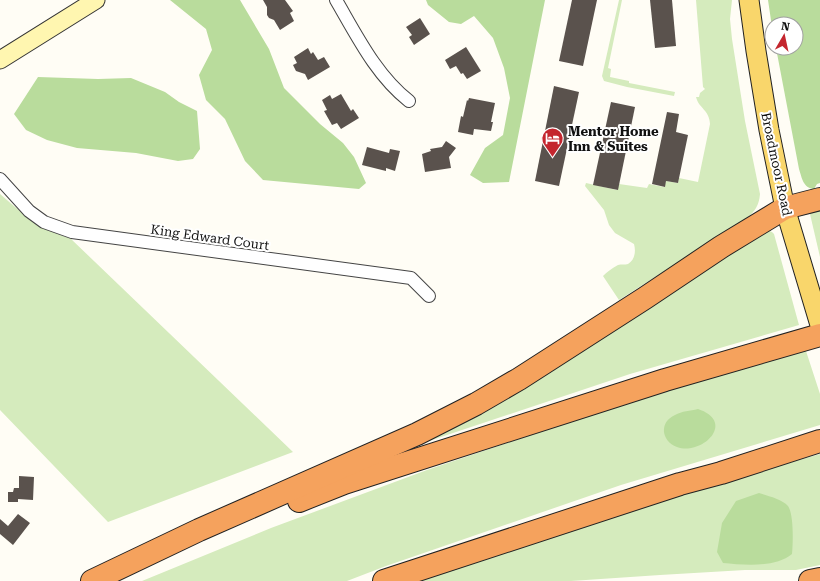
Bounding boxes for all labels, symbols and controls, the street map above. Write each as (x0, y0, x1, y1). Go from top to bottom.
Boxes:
north arrow (764, 16, 804, 56)
text: N (780, 20, 791, 34)
street label: Broadmoor Road (758, 111, 795, 218)
place label: Mentor Home Inn & Suites (568, 124, 659, 154)
hotel icon: Mentor Home Inn & Suites (539, 125, 565, 158)
street label: King Edward Court (150, 222, 270, 253)

